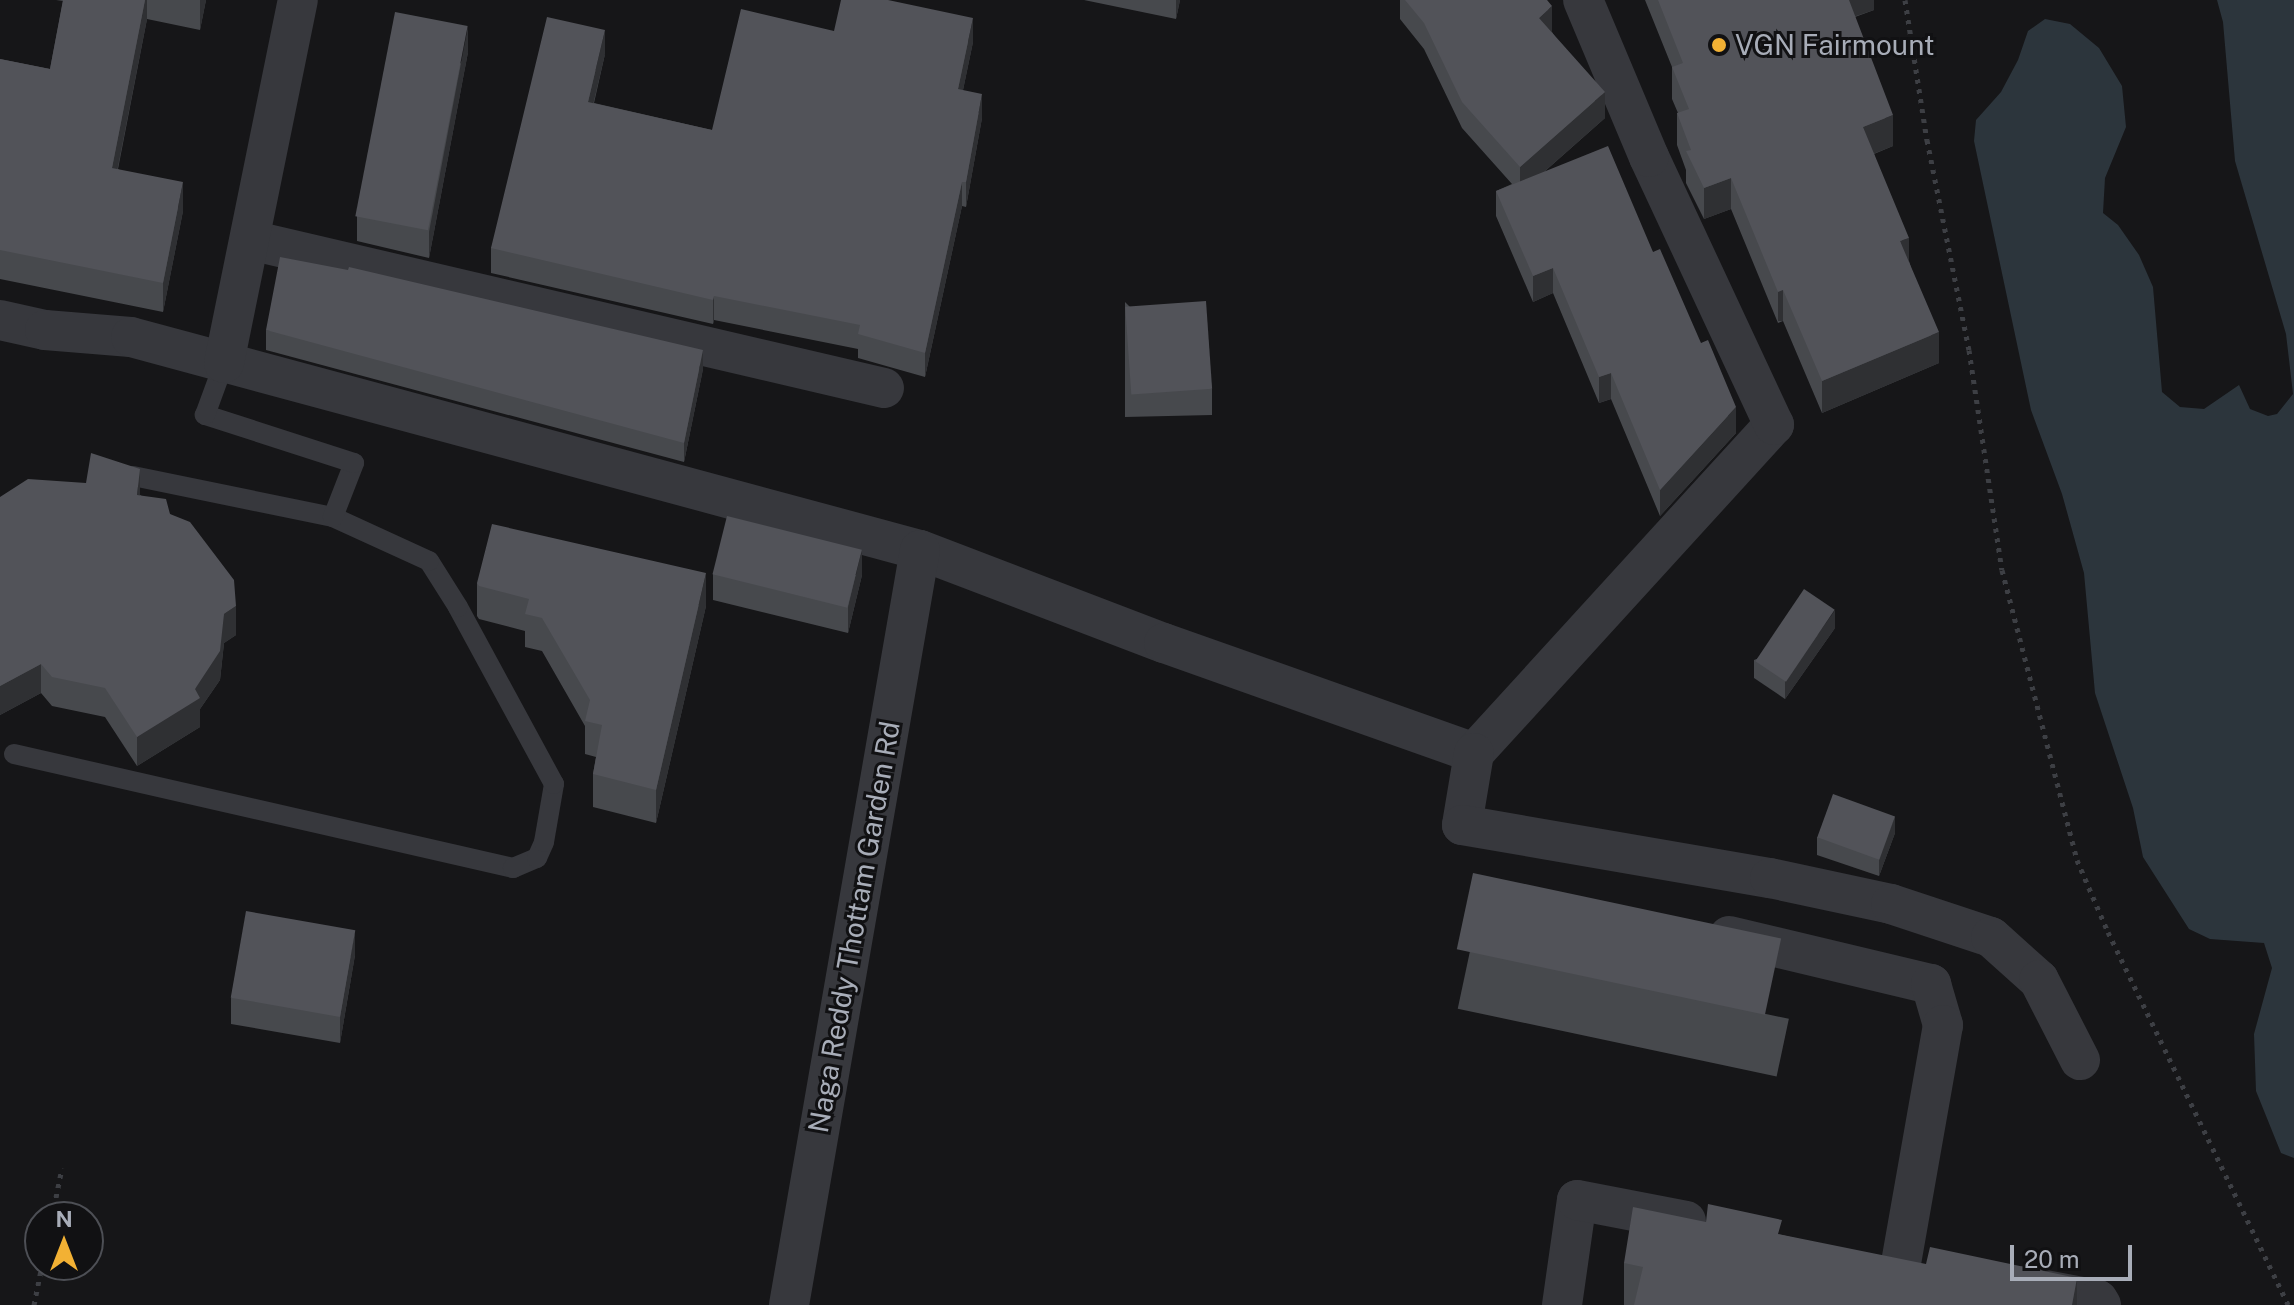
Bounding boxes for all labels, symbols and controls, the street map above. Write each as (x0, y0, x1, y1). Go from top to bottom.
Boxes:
place label: VGN Fairmount (1735, 28, 1935, 62)
marker: VGN Fairmount (1710, 36, 1728, 54)
street label: Naga Reddy Thottam Garden Rd (801, 718, 907, 1136)
north arrow (24, 1201, 104, 1281)
text: N (55, 1206, 73, 1232)
scale bar (2014, 1229, 2136, 1279)
text: 20 m (2024, 1245, 2080, 1273)

